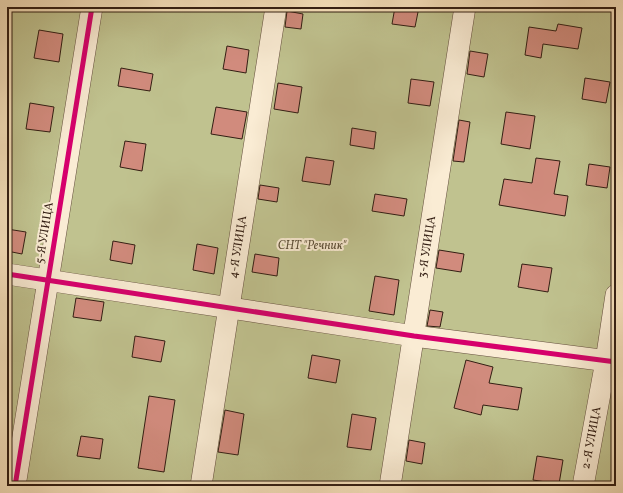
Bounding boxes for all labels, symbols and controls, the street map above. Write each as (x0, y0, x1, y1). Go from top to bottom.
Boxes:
street label: 5-Я УЛИЦА (32, 200, 58, 265)
street label: 4-Я УЛИЦА (226, 214, 251, 279)
street label: 3-Я УЛИЦА (415, 214, 440, 279)
park label: СНТ "Речник" (278, 238, 347, 254)
street label: 2-Я УЛИЦА (578, 405, 606, 470)

